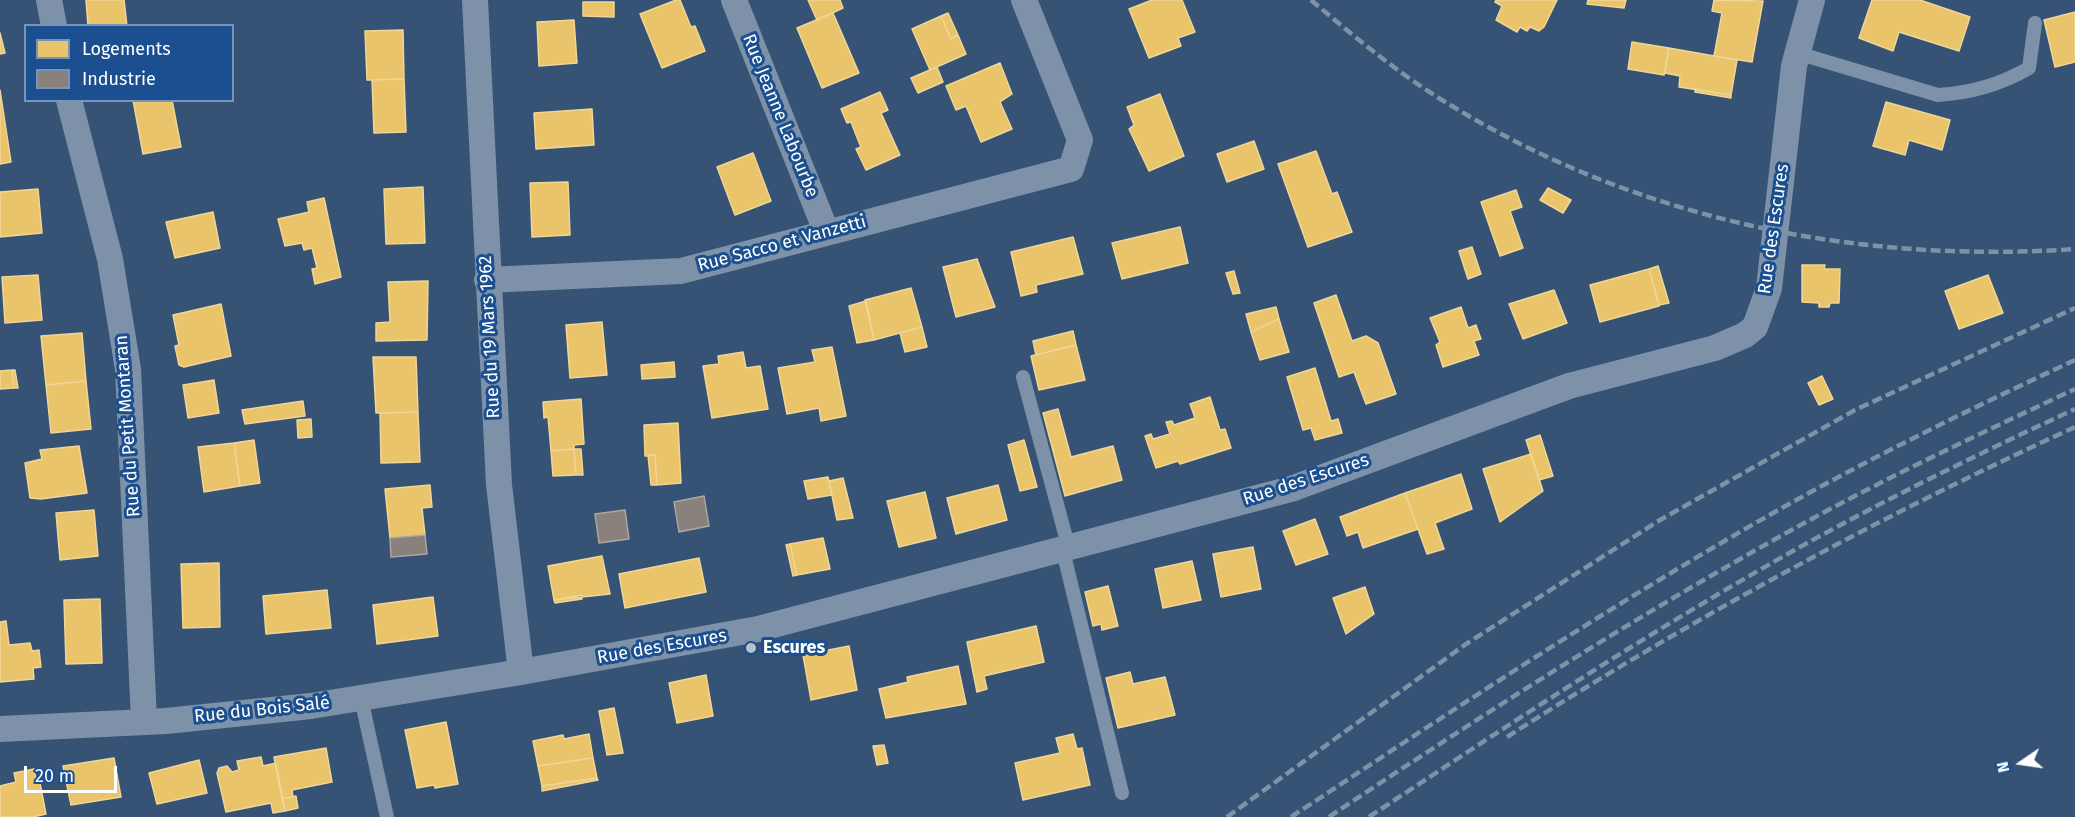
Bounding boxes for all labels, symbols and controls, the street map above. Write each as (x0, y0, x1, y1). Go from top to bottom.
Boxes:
legend (24, 24, 234, 102)
street label: Rue Jeanne Labourbe (737, 31, 823, 201)
text: Logements (82, 38, 171, 60)
text: Industrie (82, 68, 156, 90)
street label: Rue des Escures (1754, 163, 1794, 295)
street label: Rue Sacco et Vanzetti (695, 211, 869, 277)
street label: Rue du 19 Mars 1962 (475, 255, 505, 419)
street label: Rue du Petit Montaran (111, 334, 145, 518)
street label: Rue des Escures (1240, 449, 1372, 511)
street label: Rue des Escures (596, 625, 728, 669)
place label: Escures (763, 637, 825, 659)
marker: Escures (744, 641, 758, 655)
street label: Rue du Bois Salé (193, 692, 331, 728)
north arrow (1991, 733, 2051, 793)
scale bar (27, 754, 120, 792)
text: N (1993, 760, 2013, 774)
text: 20 m (35, 765, 74, 787)

